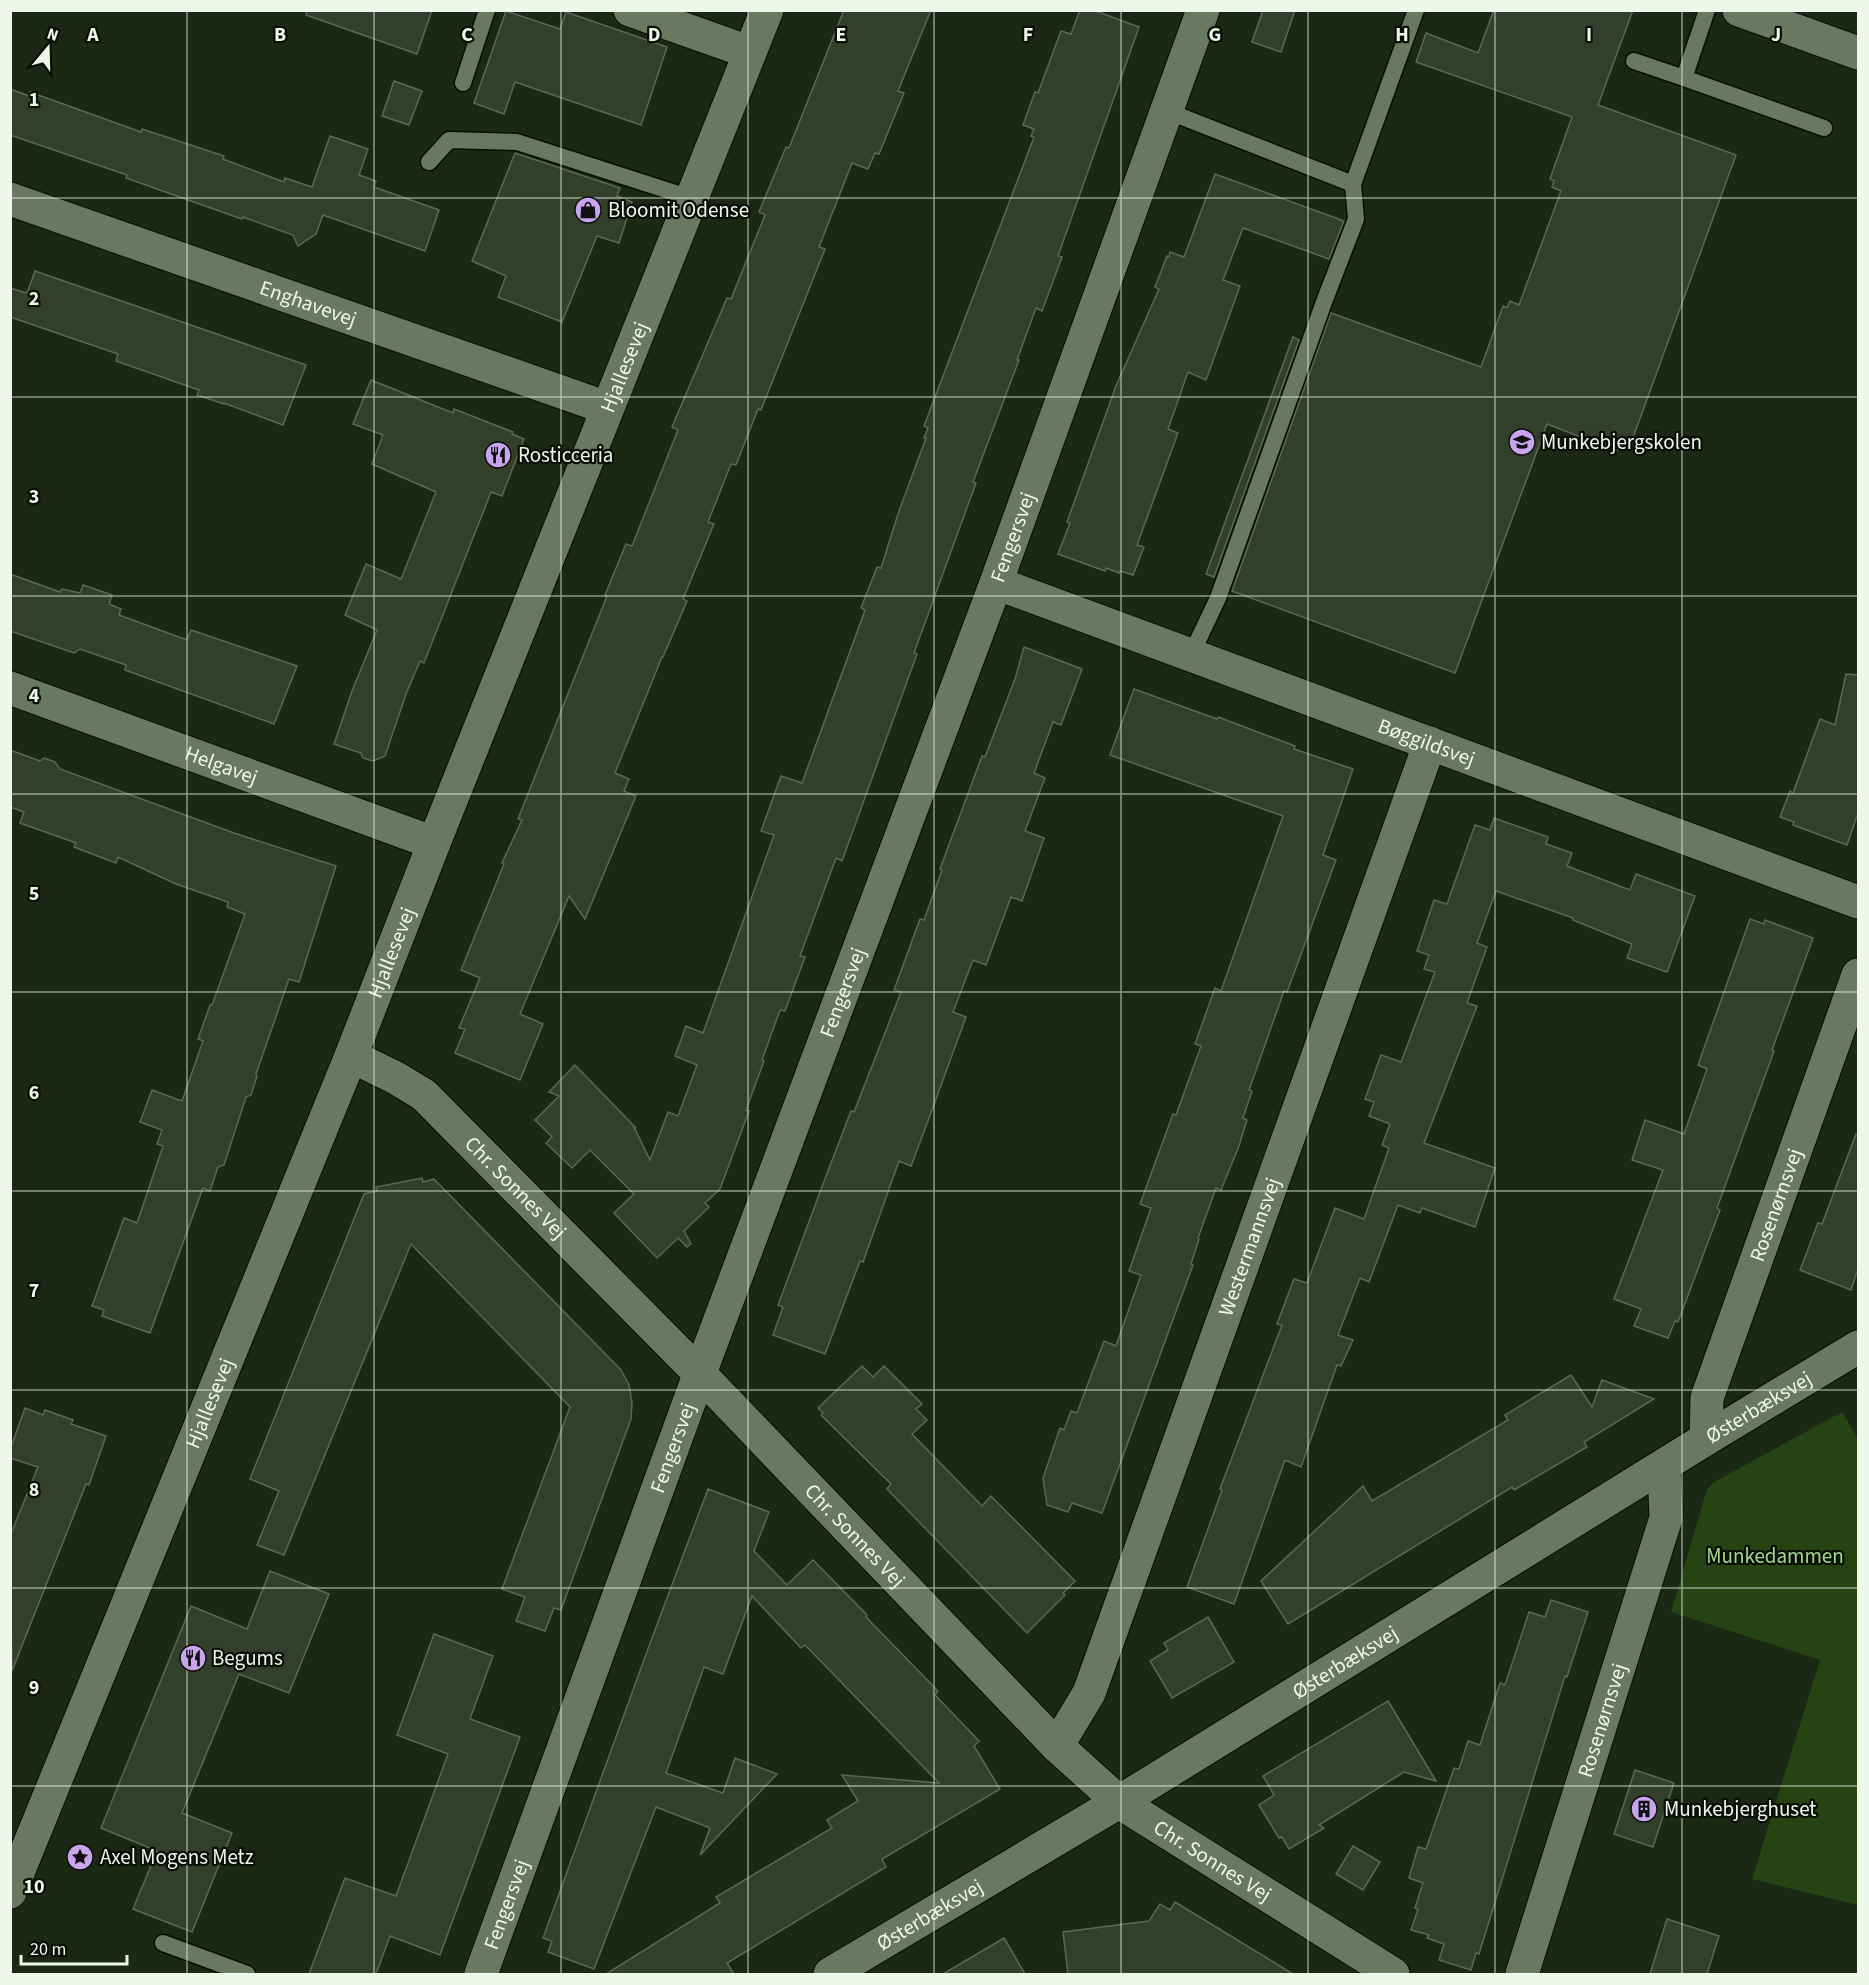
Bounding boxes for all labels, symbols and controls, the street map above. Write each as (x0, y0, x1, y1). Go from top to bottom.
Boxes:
north arrow (18, 18, 78, 78)
text: A (86, 21, 99, 49)
text: B (274, 21, 286, 49)
text: C (461, 21, 473, 49)
text: D (648, 21, 660, 49)
text: E (836, 21, 846, 49)
text: F (1023, 21, 1033, 49)
text: G (1209, 21, 1221, 49)
text: H (1395, 21, 1409, 49)
text: I (1586, 21, 1592, 49)
text: J (1771, 21, 1781, 49)
text: N (44, 23, 61, 47)
text: 1 (29, 86, 39, 114)
shop icon: Bloomit Odense (573, 195, 603, 225)
place label: Bloomit Odense (608, 195, 749, 225)
street label: Enghavevej (256, 273, 361, 334)
text: 2 (29, 285, 39, 313)
street label: Hjallesevej (593, 317, 656, 417)
school or university icon: Munkebjergskolen (1507, 427, 1537, 457)
place label: Munkebjergskolen (1541, 427, 1702, 457)
restaurant icon: Rosticceria (483, 440, 513, 470)
place label: Rosticceria (518, 440, 613, 470)
text: 3 (29, 483, 39, 511)
street label: Fengersvej (982, 488, 1043, 587)
text: 4 (29, 682, 40, 710)
street label: Bøggildsvej (1374, 711, 1479, 774)
street label: Helgavej (181, 738, 262, 792)
text: 5 (29, 880, 39, 908)
street label: Hjallesevej (360, 903, 423, 1002)
street label: Fengersvej (812, 943, 873, 1042)
text: 6 (29, 1079, 39, 1107)
street label: Chr. Sonnes Vej (458, 1129, 573, 1246)
street label: Rosenørnsvej (1742, 1144, 1810, 1266)
street label: Westermannsvej (1211, 1173, 1288, 1320)
text: 7 (29, 1277, 39, 1305)
street label: Hjallesevej (178, 1353, 241, 1453)
street label: Østerbæksvej (1700, 1363, 1817, 1451)
street label: Fengersvej (642, 1398, 703, 1497)
text: 8 (29, 1476, 39, 1504)
street label: Chr. Sonnes Vej (798, 1477, 912, 1594)
park label: Munkedammen (1706, 1541, 1844, 1571)
street label: Østerbæksvej (1286, 1618, 1404, 1706)
restaurant icon: Begums (178, 1643, 208, 1673)
place label: Begums (212, 1643, 283, 1673)
street label: Rosenørnsvej (1570, 1659, 1634, 1781)
text: 9 (29, 1674, 39, 1702)
building icon: Munkebjerghuset (1629, 1794, 1659, 1824)
place label: Munkebjerghuset (1664, 1794, 1816, 1824)
street label: Chr. Sonnes Vej (1148, 1812, 1277, 1909)
place icon: Axel Mogens Metz (65, 1842, 95, 1872)
place label: Axel Mogens Metz (100, 1842, 254, 1872)
street label: Fengersvej (476, 1855, 536, 1954)
street label: Østerbæksvej (871, 1871, 989, 1958)
text: 10 (23, 1873, 45, 1901)
scale bar (21, 1928, 128, 1966)
text: 20 m (30, 1937, 66, 1962)

